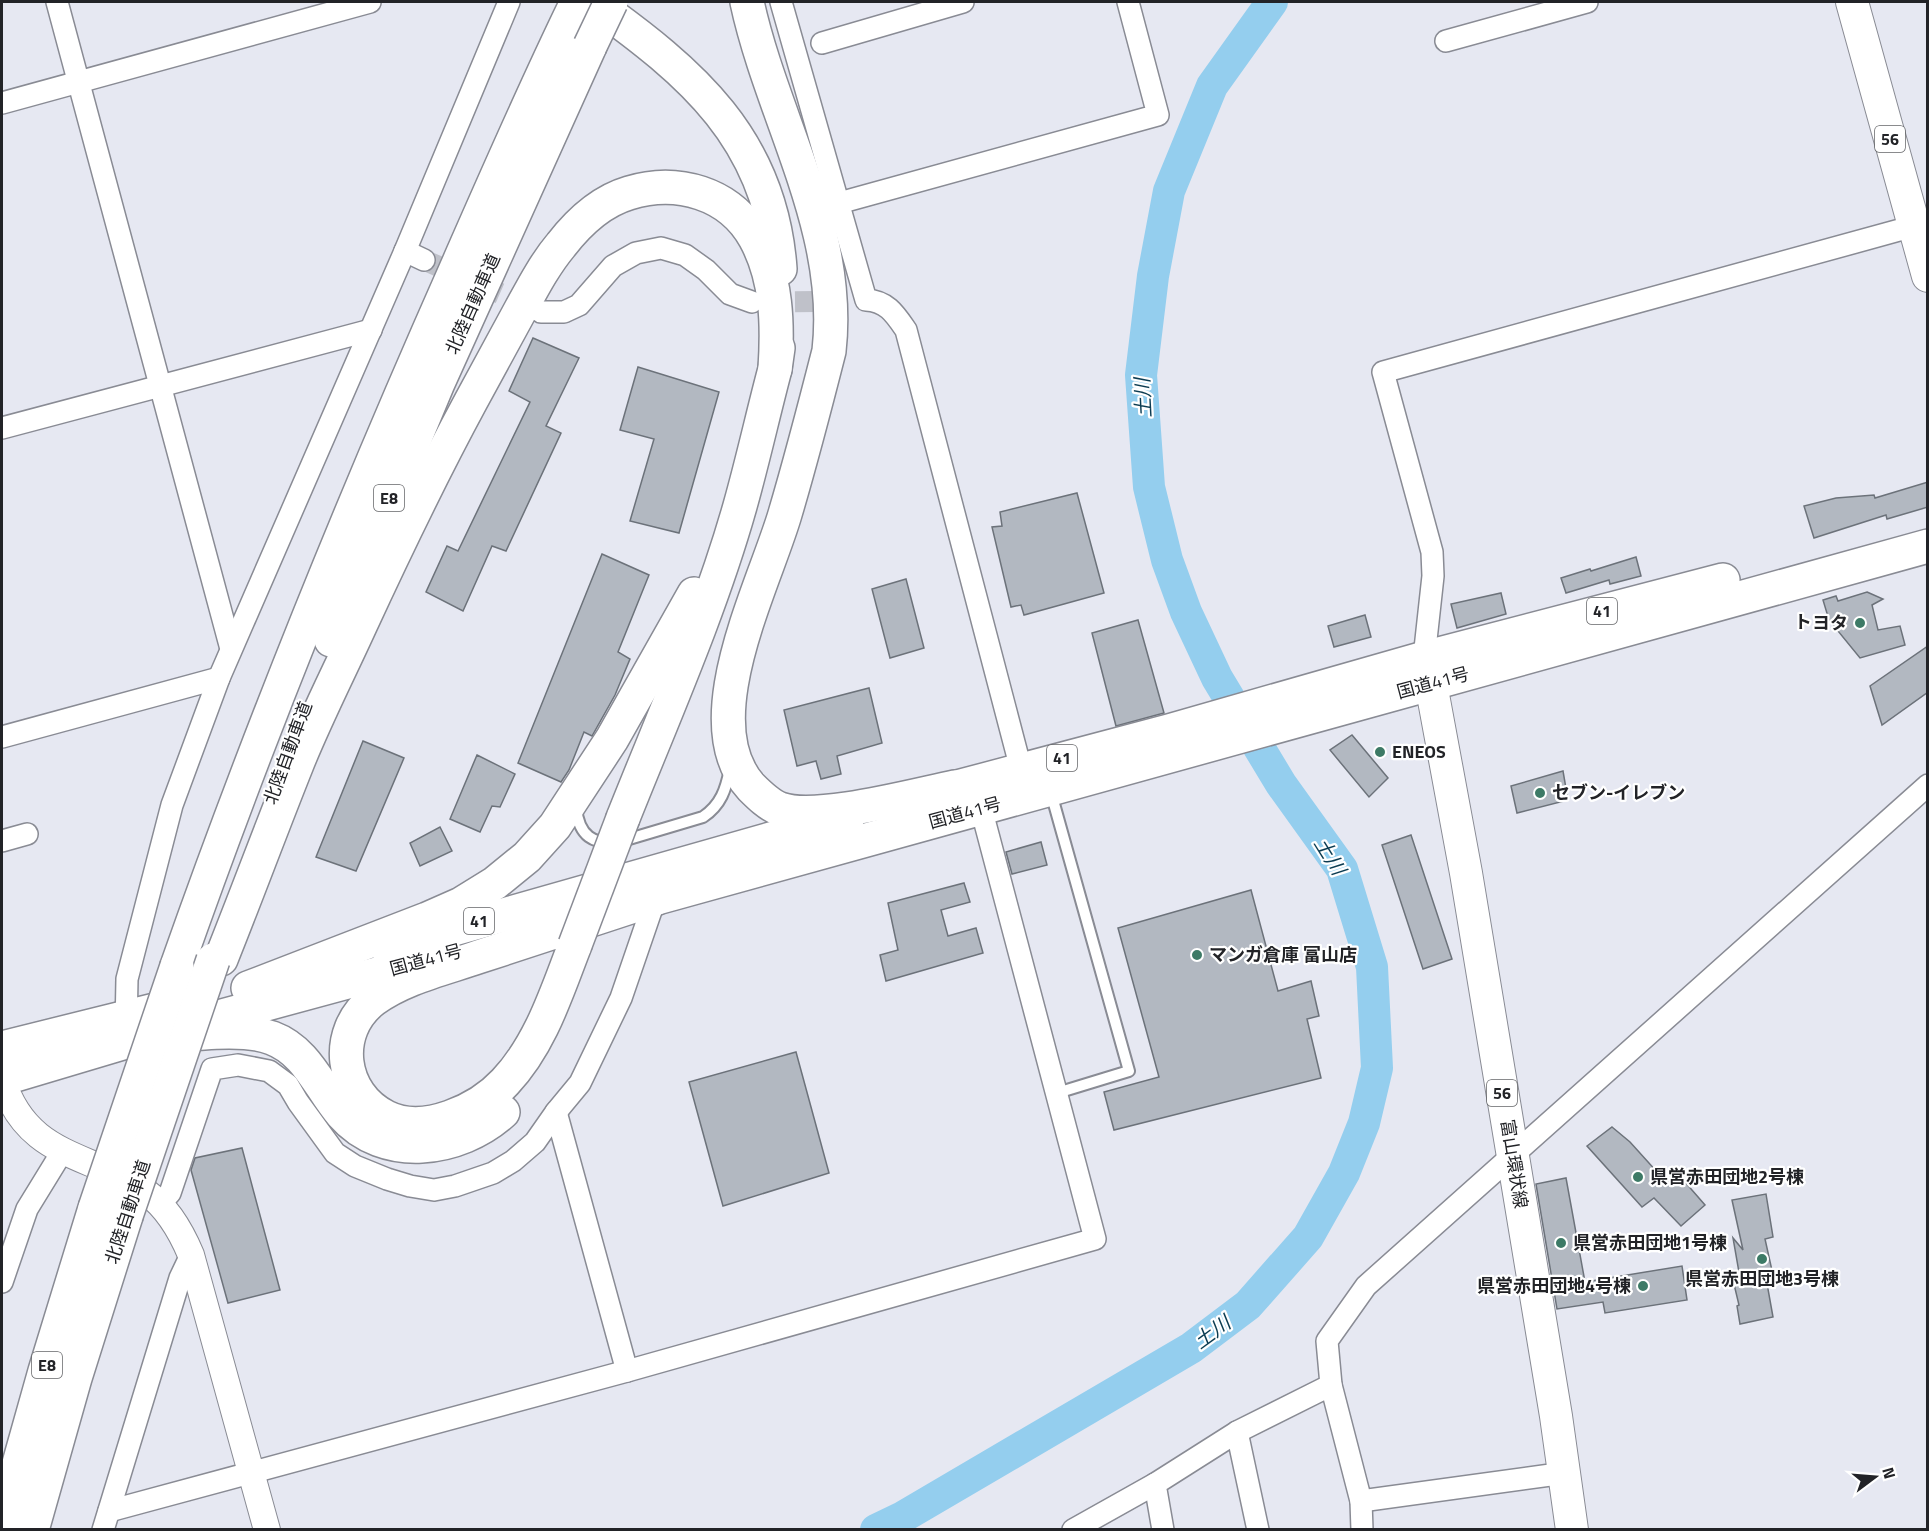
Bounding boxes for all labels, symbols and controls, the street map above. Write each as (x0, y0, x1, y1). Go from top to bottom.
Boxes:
road number: 56 (1875, 126, 1905, 152)
street label: 北陸自動車道 (438, 249, 507, 359)
water label: 土川 (1126, 375, 1159, 419)
road number: E8 (374, 485, 404, 511)
road number: 41 (1587, 598, 1617, 624)
place label: トヨタ (1794, 609, 1848, 636)
marker: トヨタ (1853, 616, 1867, 630)
street label: 国道41号 (1394, 660, 1472, 705)
street label: 北陸自動車道 (256, 697, 319, 808)
place label: ENEOS (1392, 738, 1446, 765)
road number: 41 (1047, 745, 1077, 771)
marker: ENEOS (1373, 745, 1387, 759)
place label: セブン-イレブン (1552, 779, 1685, 806)
marker: セブン-イレブン (1533, 786, 1547, 800)
street label: 国道41号 (926, 790, 1004, 835)
water label: 土川 (1307, 831, 1355, 883)
road number: 41 (464, 908, 494, 934)
street label: 国道41号 (387, 937, 465, 982)
place label: マンガ倉庫 富山店 (1209, 941, 1357, 968)
marker: マンガ倉庫 富山店 (1190, 948, 1204, 962)
road number: 56 (1487, 1080, 1517, 1106)
street label: 富山環状線 (1494, 1117, 1535, 1210)
street label: 北陸自動車道 (98, 1156, 157, 1267)
place label: 県営赤田団地2号棟 (1650, 1163, 1804, 1190)
marker: 県営赤田団地2号棟 (1631, 1170, 1645, 1184)
place label: 県営赤田団地1号棟 (1573, 1229, 1727, 1256)
marker: 県営赤田団地1号棟 (1554, 1236, 1568, 1250)
marker: 県営赤田団地3号棟 (1755, 1252, 1769, 1266)
place label: 県営赤田団地3号棟 (1685, 1265, 1839, 1292)
place label: 県営赤田団地4号棟 (1477, 1272, 1631, 1299)
marker: 県営赤田団地4号棟 (1636, 1279, 1650, 1293)
water label: 土川 (1186, 1306, 1239, 1356)
road number: E8 (32, 1352, 62, 1378)
north arrow (1845, 1447, 1905, 1507)
text: N (1876, 1464, 1902, 1482)

